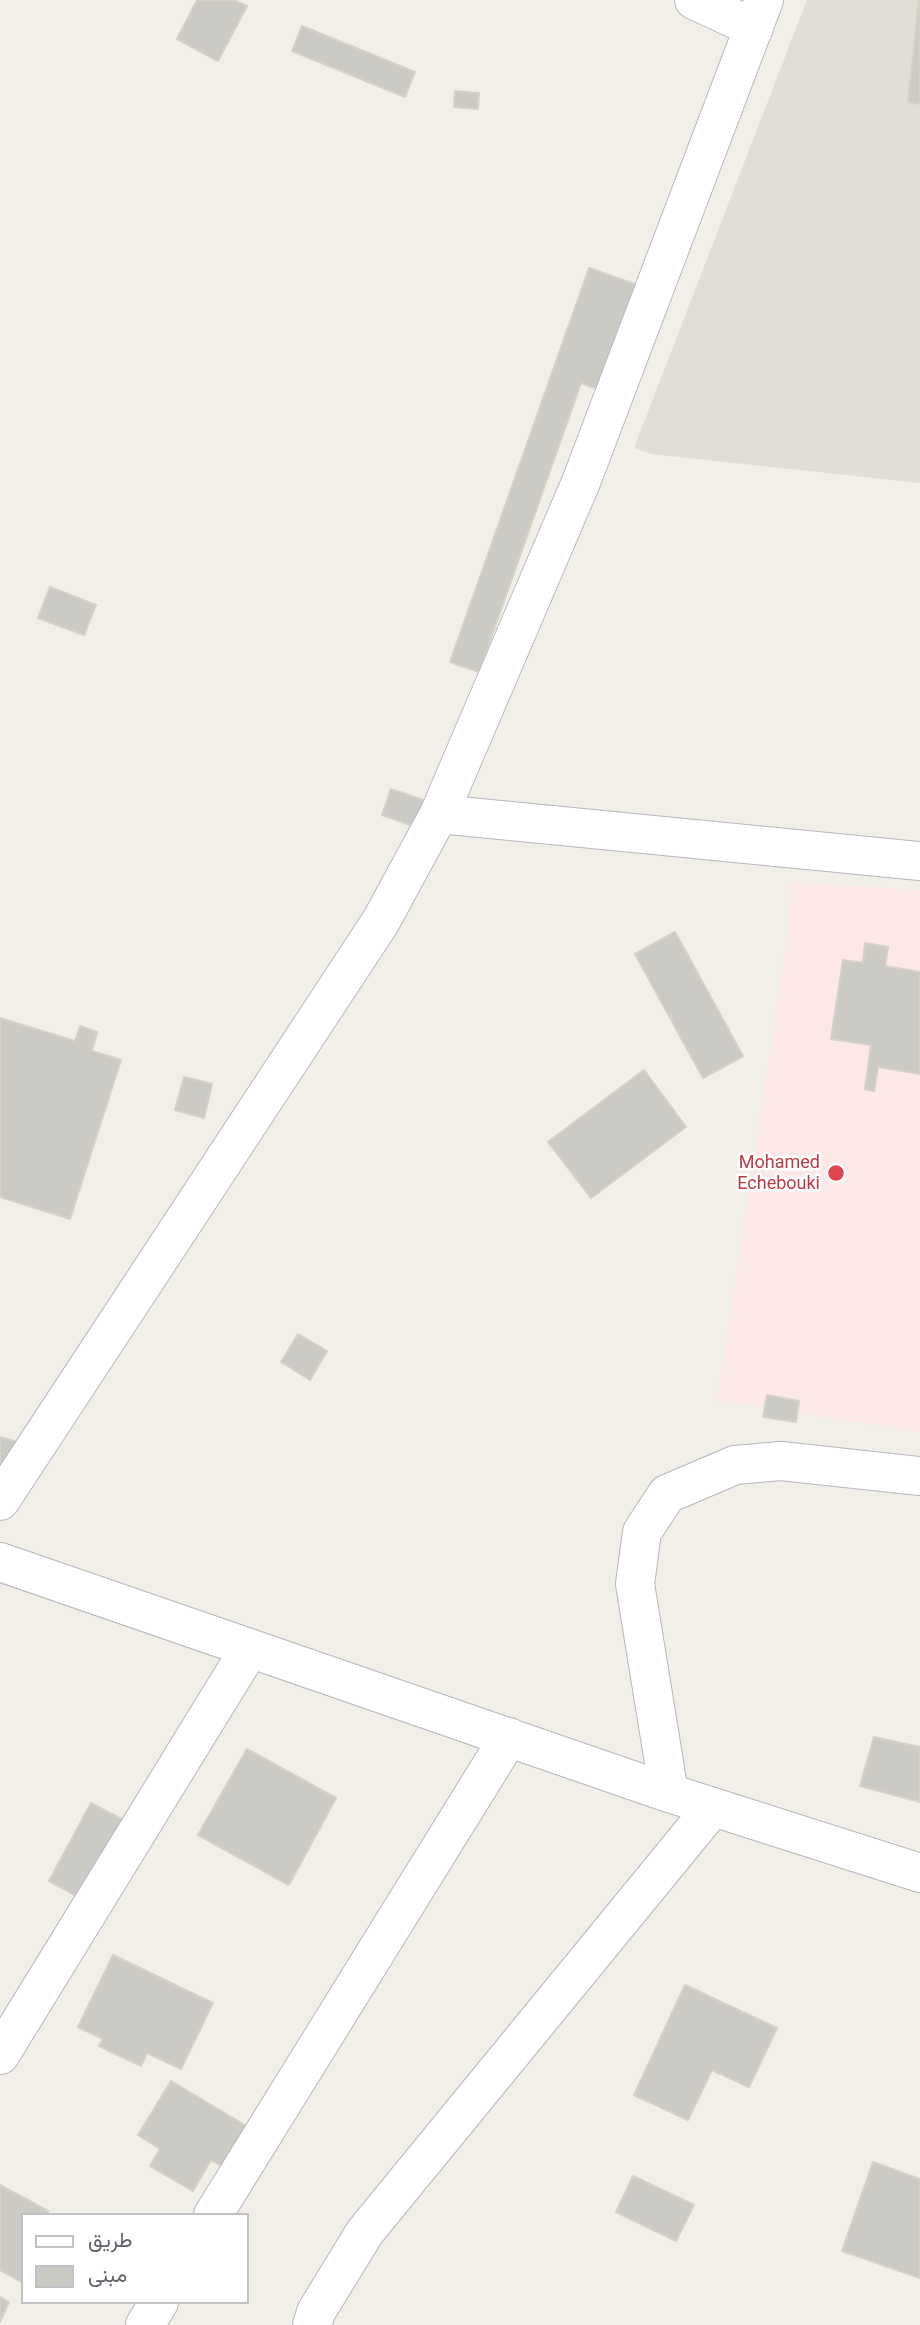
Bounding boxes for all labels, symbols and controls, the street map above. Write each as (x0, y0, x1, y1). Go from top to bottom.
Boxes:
place label: Mohamed Echebouki (737, 1152, 820, 1194)
marker: Mohamed Echebouki (826, 1163, 846, 1183)
legend (21, 2213, 248, 2304)
text: طريق (88, 2228, 133, 2252)
text: مبنى (88, 2263, 127, 2287)

